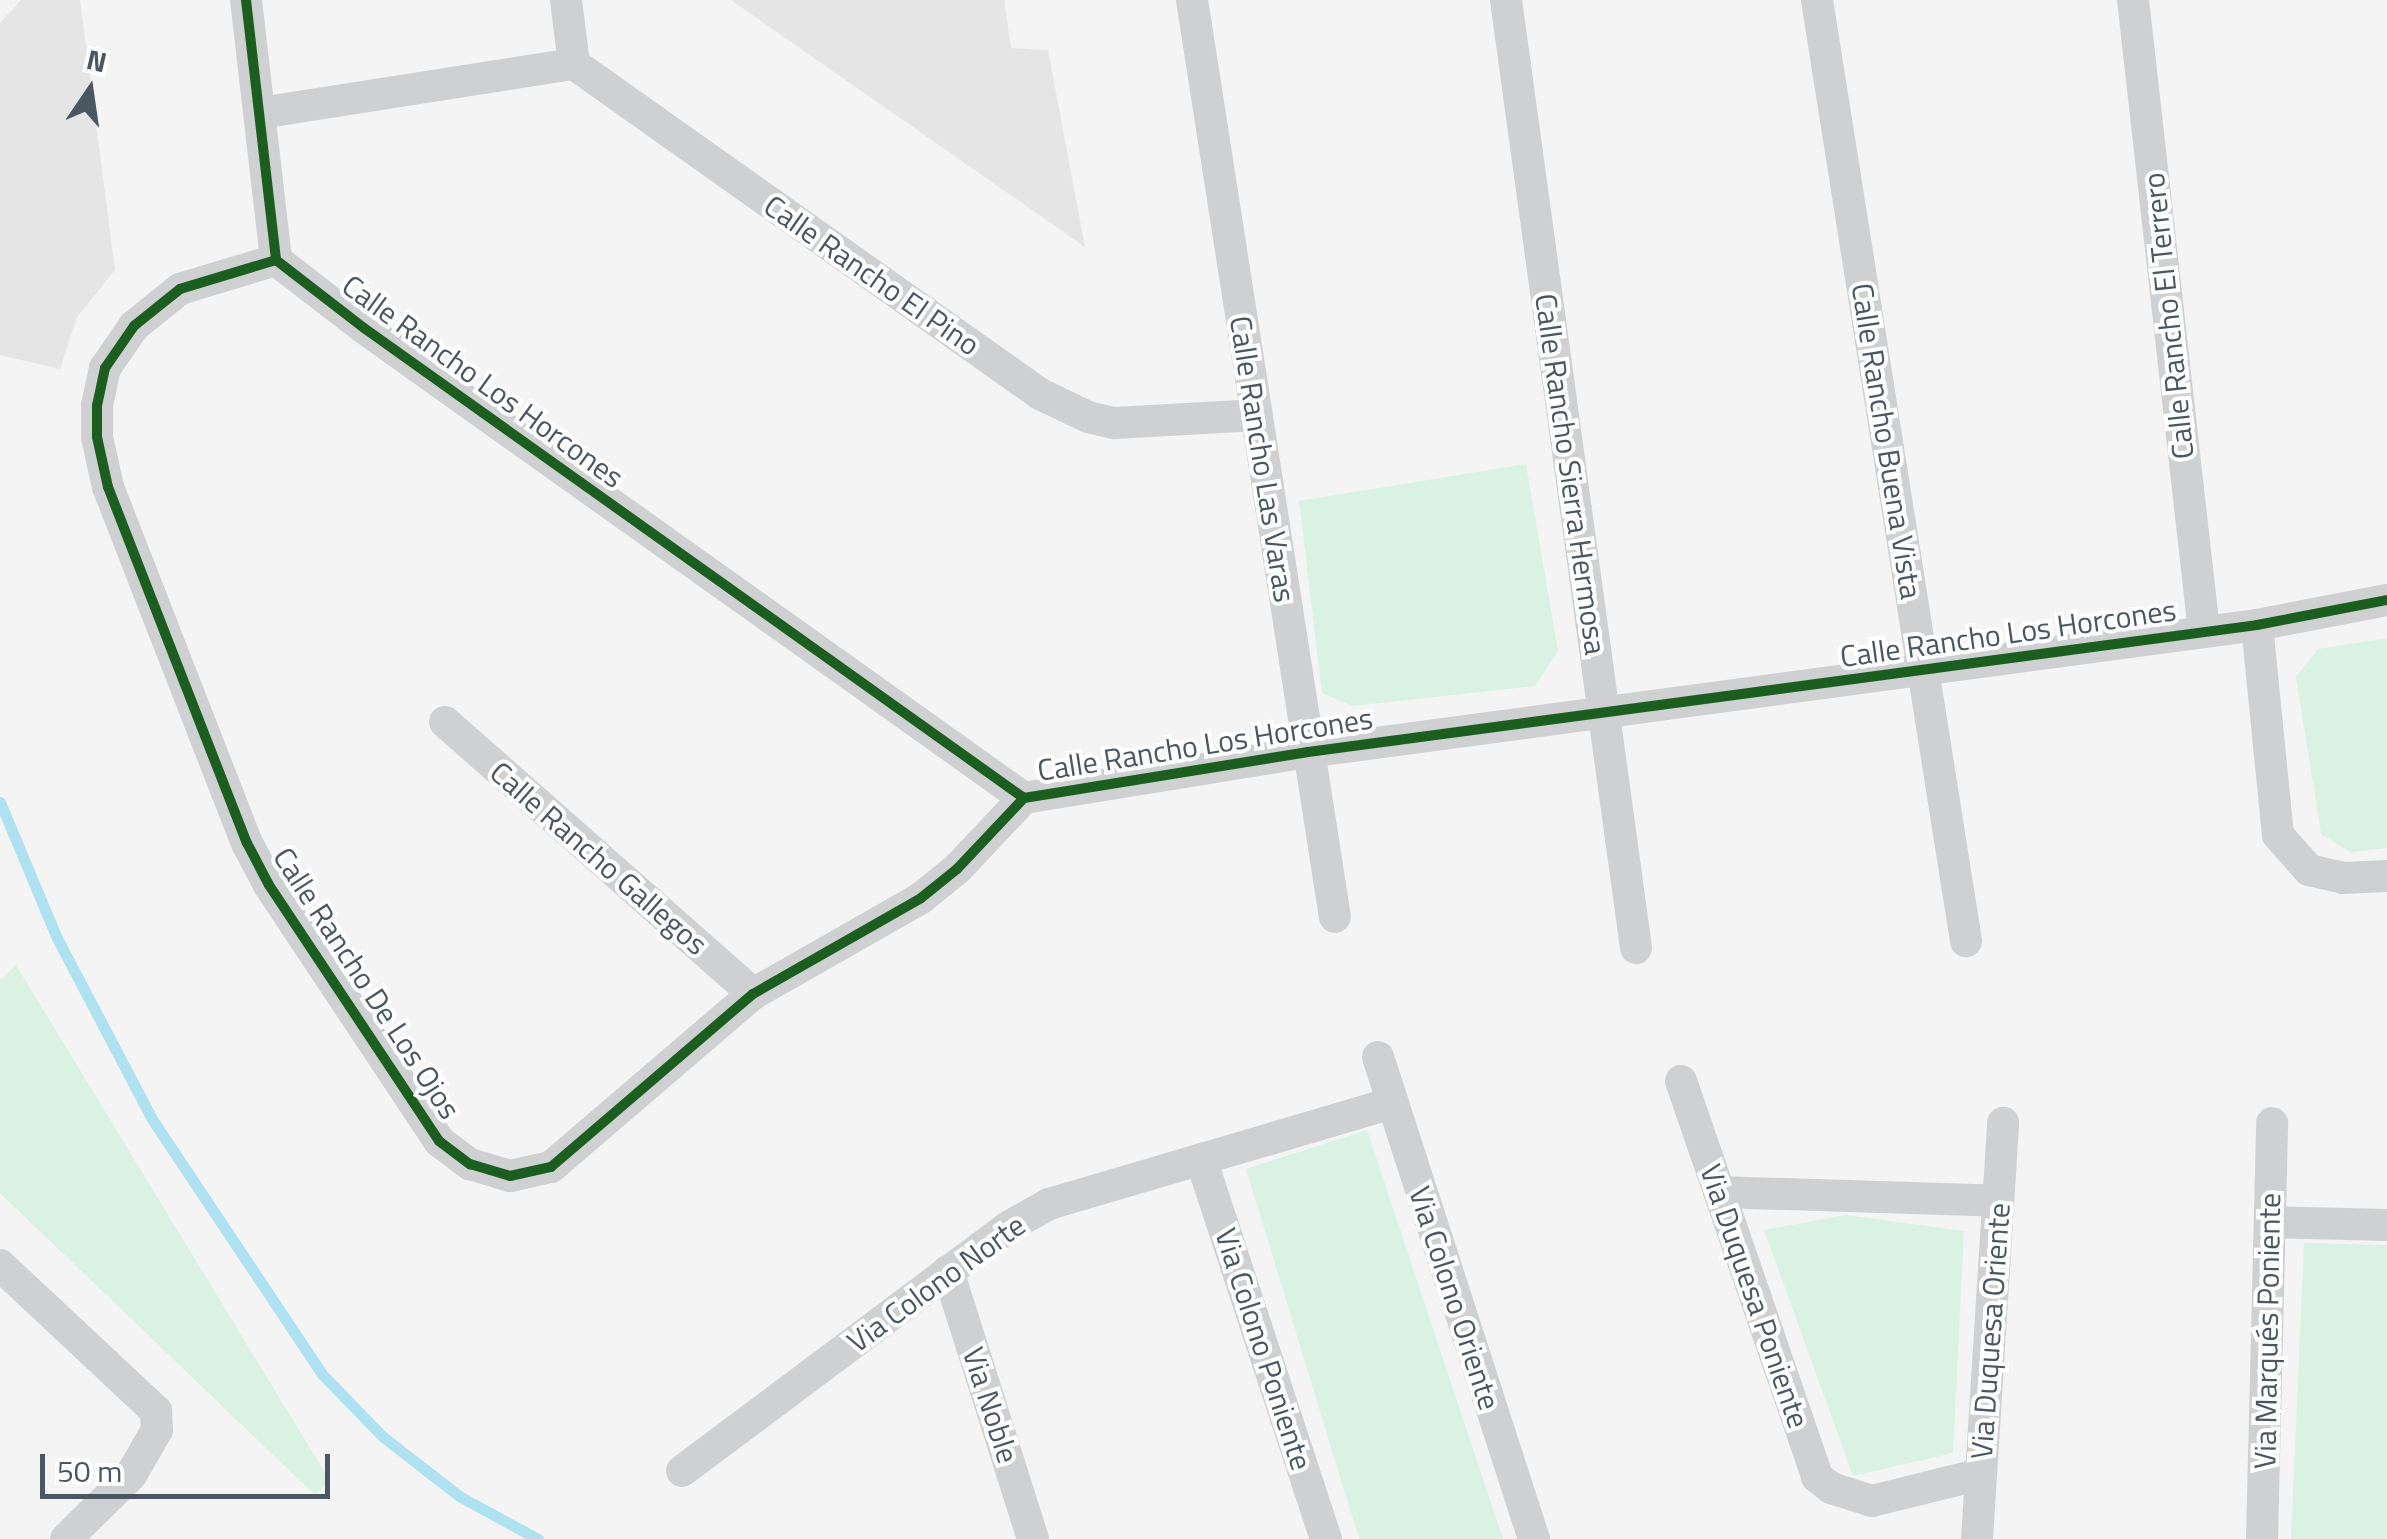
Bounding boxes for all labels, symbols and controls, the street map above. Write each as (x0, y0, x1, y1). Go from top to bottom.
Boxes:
text: N (83, 37, 111, 83)
north arrow (40, 40, 140, 140)
street label: Calle Rancho El Terrero (2135, 171, 2201, 461)
street label: Calle Rancho El Pino (757, 187, 987, 363)
street label: Calle Rancho Los Horcones (335, 267, 631, 495)
street label: Calle Rancho Buena Vista (1844, 281, 1930, 601)
street label: Calle Rancho Sierra Hermosa (1528, 291, 1614, 657)
street label: Calle Rancho Las Varas (1223, 313, 1303, 605)
street label: Calle Rancho Los Horcones (1838, 592, 2178, 674)
street label: Calle Rancho Los Horcones (1035, 700, 1375, 788)
street label: Calle Rancho Gallegos (483, 754, 715, 962)
street label: Calle Rancho De Los Ojos (266, 841, 468, 1125)
street label: Via Duquesa Poniente (1693, 1159, 1817, 1433)
street label: Via Colono Oriente (1402, 1182, 1508, 1414)
street label: Via Marqués Poniente (2247, 1193, 2287, 1469)
street label: Via Duquesa Oriente (1963, 1202, 2017, 1460)
street label: Via Colono Norte (840, 1206, 1032, 1360)
street label: Via Colono Poniente (1208, 1224, 1320, 1474)
street label: Via Noble (955, 1343, 1027, 1467)
scale bar (45, 1434, 335, 1496)
text: 50 m (57, 1448, 122, 1494)

